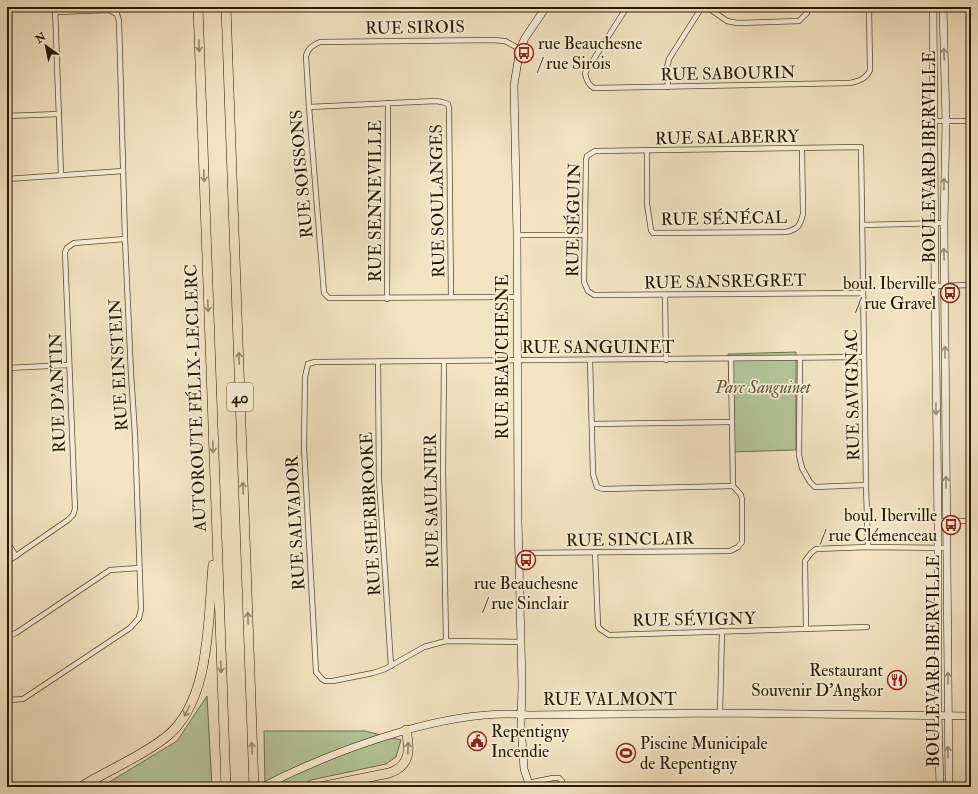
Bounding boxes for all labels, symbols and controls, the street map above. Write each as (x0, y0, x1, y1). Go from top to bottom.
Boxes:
street label: RUE SIROIS (365, 16, 465, 39)
north arrow (26, 26, 66, 66)
text: N (32, 29, 49, 47)
place label: rue Beauchesne / rue Sirois (536, 33, 642, 74)
one-way arrow (195, 39, 203, 52)
bus stop icon: rue Beauchesne / rue Sirois (513, 42, 535, 64)
one-way arrow (940, 48, 948, 61)
street label: BOULEVARD IBERVILLE (919, 51, 940, 263)
street label: RUE SABOURIN (660, 62, 797, 85)
street label: RUE SOISSONS (285, 109, 318, 239)
street label: RUE SENNEVILLE (365, 120, 386, 282)
street label: RUE SOULANGES (426, 124, 449, 278)
street label: RUE SALABERRY (655, 126, 800, 149)
street label: RUE SÉGUIN (561, 162, 585, 277)
one-way arrow (200, 169, 208, 182)
one-way arrow (941, 178, 948, 191)
street label: RUE SÉNÉCAL (661, 206, 788, 230)
one-way arrow (940, 248, 948, 261)
street label: AUTOROUTE FÉLIX-LECLERC (179, 264, 211, 533)
street label: RUE SANSREGRET (644, 270, 807, 293)
place label: boul. Iberville / rue Gravel (843, 273, 937, 314)
street label: RUE BEAUCHESNE (492, 274, 513, 440)
bus stop icon: boul. Iberville / rue Gravel (939, 282, 961, 304)
street label: RUE EINSTEIN (105, 297, 132, 432)
one-way arrow (205, 299, 212, 312)
street label: RUE SAVIGNAC (841, 329, 864, 461)
street label: RUE D'ANTIN (45, 332, 70, 453)
street label: RUE SANGUINET (522, 337, 675, 358)
one-way arrow (941, 346, 949, 359)
one-way arrow (235, 352, 242, 365)
park label: Parc Sanguinet (714, 377, 812, 398)
road number: 40 (227, 383, 253, 411)
one-way arrow (932, 402, 940, 415)
street label: RUE SHERBROOKE (356, 431, 385, 596)
street label: RUE SAULNIER (420, 433, 443, 568)
one-way arrow (210, 440, 217, 453)
street label: RUE SALVADOR (281, 454, 310, 591)
one-way arrow (943, 476, 950, 489)
one-way arrow (239, 482, 247, 495)
place label: boul. Iberville / rue Clémenceau (819, 505, 937, 546)
bus stop icon: boul. Iberville / rue Clémenceau (940, 514, 962, 536)
street label: RUE SINCLAIR (566, 528, 695, 551)
bus stop icon: rue Beauchesne / rue Sinclair (515, 549, 537, 571)
street label: BOULEVARD IBERVILLE (923, 555, 944, 767)
place label: rue Beauchesne / rue Sinclair (474, 573, 578, 614)
street label: RUE SÉVIGNY (632, 607, 756, 631)
one-way arrow (244, 612, 251, 625)
one-way arrow (217, 660, 225, 673)
place label: Restaurant Souvenir D'Angkor (751, 660, 884, 701)
restaurant icon: Restaurant Souvenir D'Angkor (886, 669, 908, 691)
one-way arrow (944, 672, 952, 685)
street label: RUE VALMONT (543, 689, 677, 710)
one-way arrow (183, 705, 191, 717)
place label: Repentigny Incendie (491, 721, 569, 762)
public building icon: Repentigny Incendie (466, 730, 488, 752)
place label: Piscine Municipale de Repentigny (640, 733, 768, 775)
one-way arrow (248, 742, 256, 755)
one-way arrow (405, 742, 412, 755)
sports icon: Piscine Municipale de Repentigny (615, 742, 637, 764)
one-way arrow (944, 746, 952, 759)

